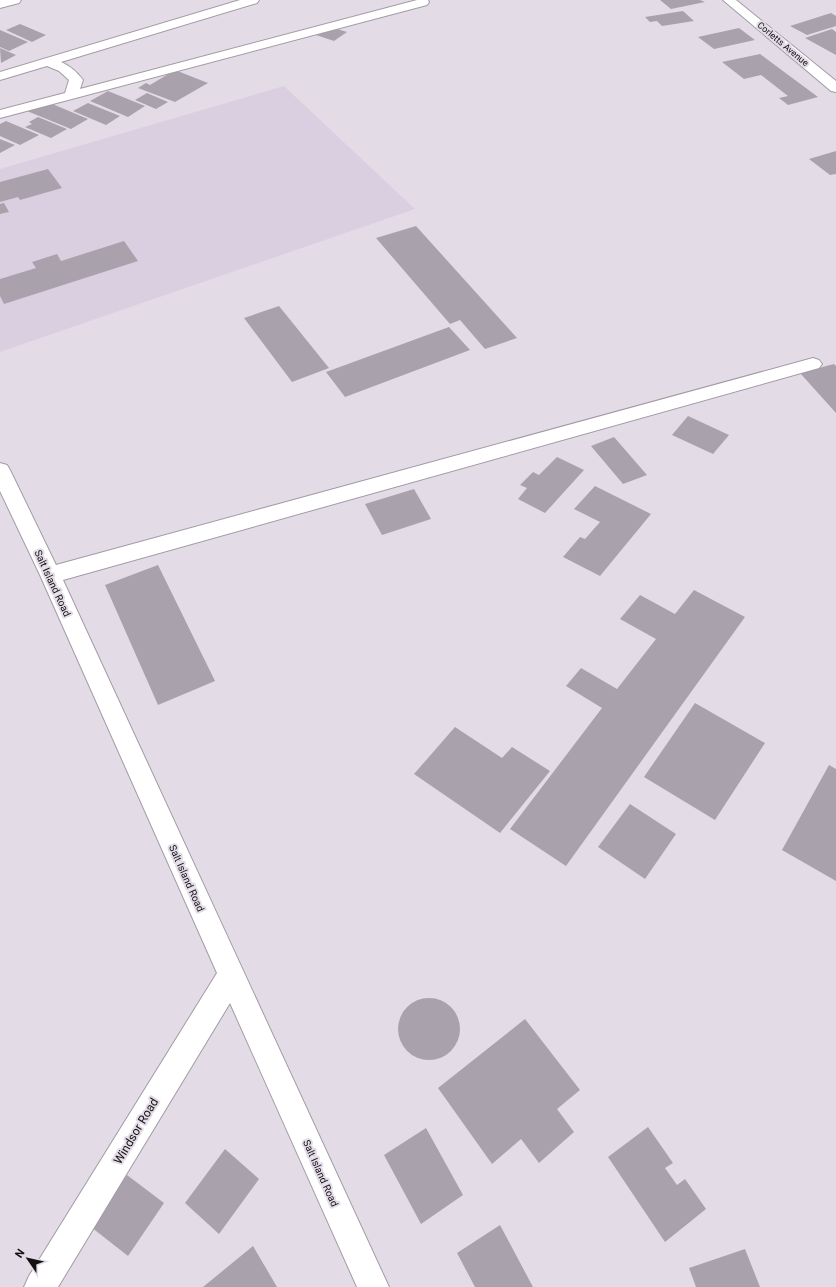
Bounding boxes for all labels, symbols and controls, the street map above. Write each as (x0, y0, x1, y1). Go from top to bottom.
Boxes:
street label: Corletts Avenue (756, 20, 811, 68)
street label: Salt Island Road (32, 548, 73, 618)
street label: Salt Island Road (167, 843, 206, 913)
street label: Windsor Road (111, 1095, 161, 1167)
street label: Salt Island Road (301, 1138, 340, 1208)
north arrow (8, 1239, 48, 1279)
text: N (13, 1247, 28, 1261)

